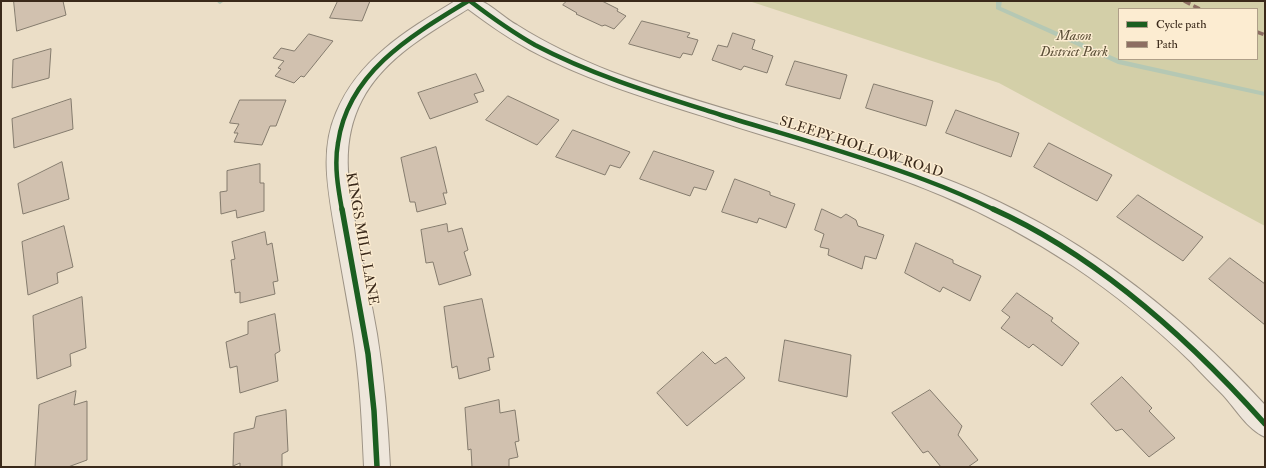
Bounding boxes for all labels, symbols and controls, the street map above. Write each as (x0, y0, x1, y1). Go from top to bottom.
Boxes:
legend (1118, 8, 1258, 60)
text: Cycle path (1156, 17, 1206, 32)
park label: Mason District Park (1040, 29, 1108, 62)
text: Path (1156, 37, 1178, 52)
street label: SLEEPY HOLLOW ROAD (777, 114, 945, 182)
street label: KINGS MILL LANE (341, 171, 381, 307)

